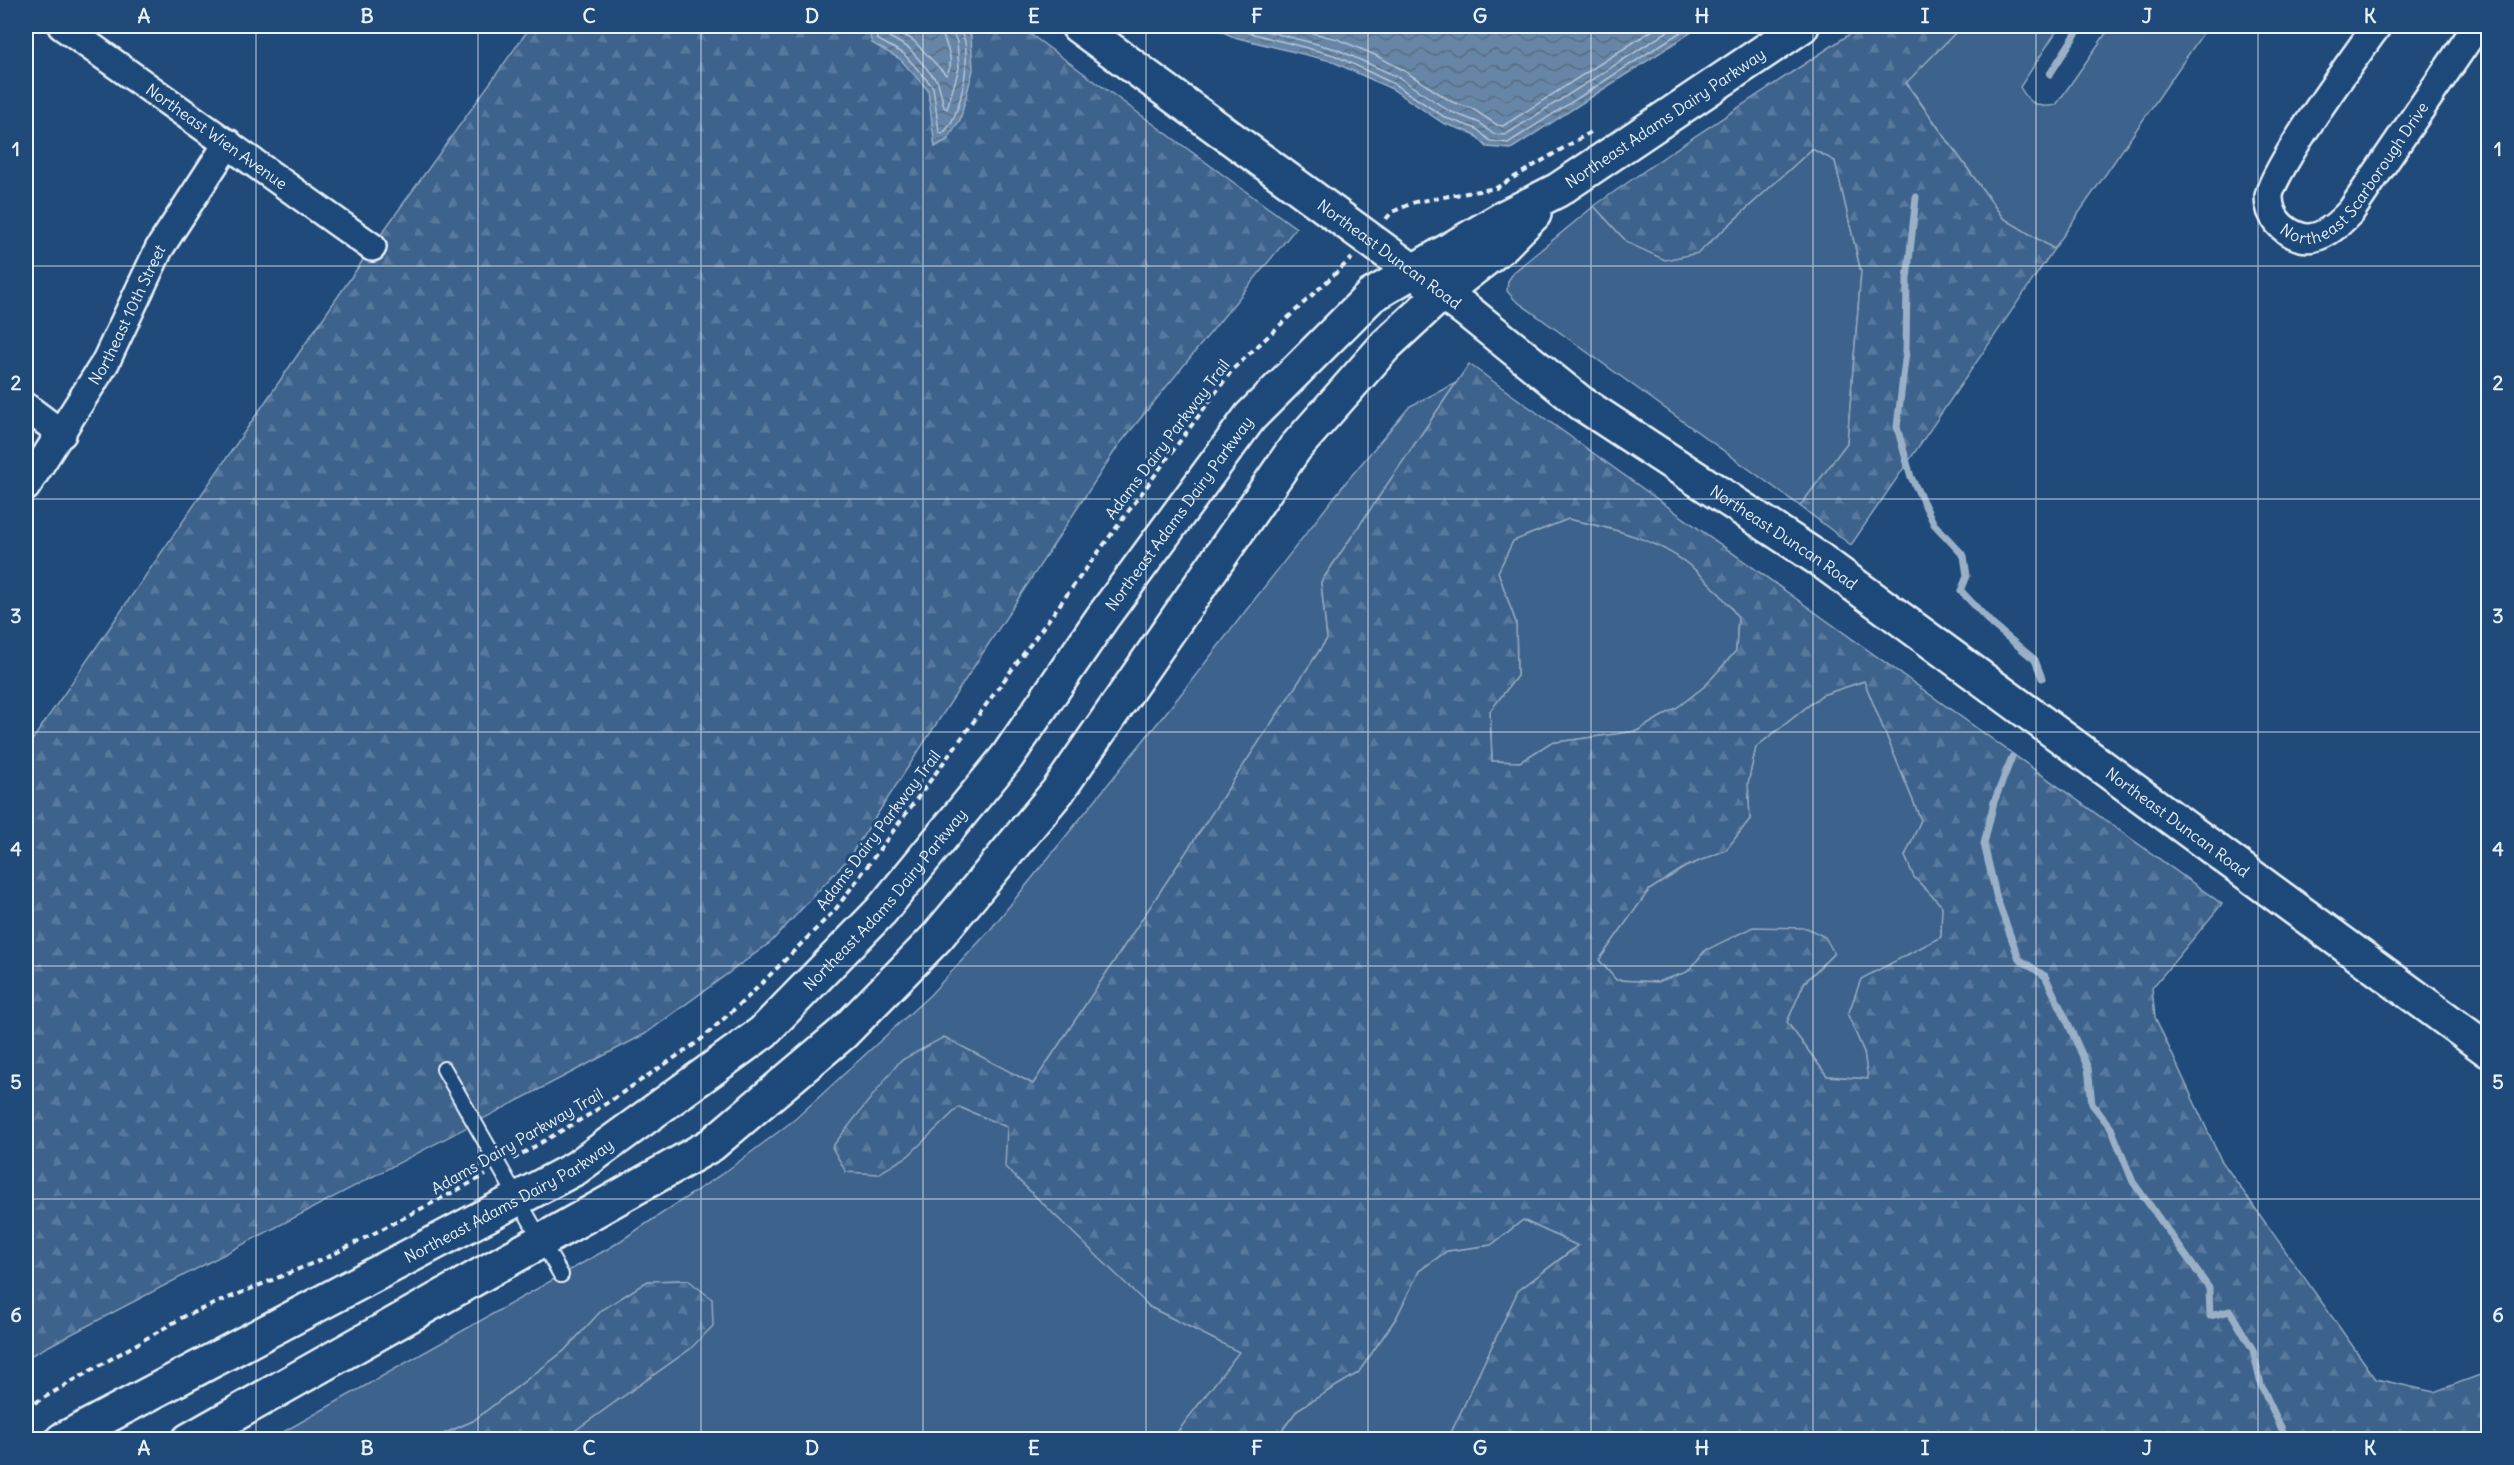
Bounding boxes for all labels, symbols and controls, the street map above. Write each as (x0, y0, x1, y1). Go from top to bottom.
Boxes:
text: A (138, 3, 151, 28)
text: B (360, 3, 374, 28)
text: C (582, 3, 596, 28)
text: D (805, 3, 819, 28)
text: E (1028, 3, 1040, 28)
text: F (1251, 3, 1263, 28)
text: G (1473, 3, 1487, 28)
text: H (1695, 3, 1709, 28)
text: I (1921, 3, 1930, 28)
text: J (2142, 3, 2153, 28)
text: K (2364, 3, 2377, 28)
street label: Northeast Adams Dairy Parkway (1561, 44, 1769, 192)
street label: Northeast Wien Avenue (142, 79, 291, 193)
street label: Northeast Scarborough Drive (2277, 98, 2432, 248)
text: 1 (12, 136, 20, 161)
text: 1 (2494, 136, 2502, 161)
street label: Northeast Duncan Road (1314, 195, 1465, 313)
street label: Northeast 10th Street (84, 240, 170, 388)
street label: Adams Dairy Parkway Trail (1100, 355, 1234, 523)
text: 2 (11, 370, 22, 395)
text: 2 (2493, 370, 2504, 395)
street label: Northeast Adams Dairy Parkway (1101, 412, 1257, 615)
street label: Northeast Duncan Road (1707, 481, 1861, 594)
text: 3 (10, 603, 22, 628)
text: 3 (2492, 603, 2504, 628)
street label: Adams Dairy Parkway Trail (811, 746, 945, 914)
street label: Northeast Duncan Road (2102, 763, 2253, 881)
street label: Northeast Adams Dairy Parkway (799, 804, 971, 995)
text: 4 (10, 836, 22, 861)
text: 4 (2492, 836, 2504, 861)
text: 5 (10, 1069, 22, 1094)
text: 5 (2492, 1069, 2504, 1094)
street label: Adams Dairy Parkway Trail (428, 1084, 606, 1198)
street label: Northeast Adams Dairy Parkway (401, 1134, 617, 1267)
text: 6 (10, 1302, 22, 1327)
text: 6 (2492, 1302, 2504, 1327)
text: A (138, 1435, 151, 1460)
text: B (360, 1435, 374, 1460)
text: C (582, 1435, 596, 1460)
text: D (805, 1435, 819, 1460)
text: E (1028, 1435, 1040, 1460)
text: F (1251, 1435, 1263, 1460)
text: G (1473, 1435, 1487, 1460)
text: H (1695, 1435, 1709, 1460)
text: I (1921, 1435, 1930, 1460)
text: J (2142, 1435, 2153, 1460)
text: K (2364, 1435, 2377, 1460)

